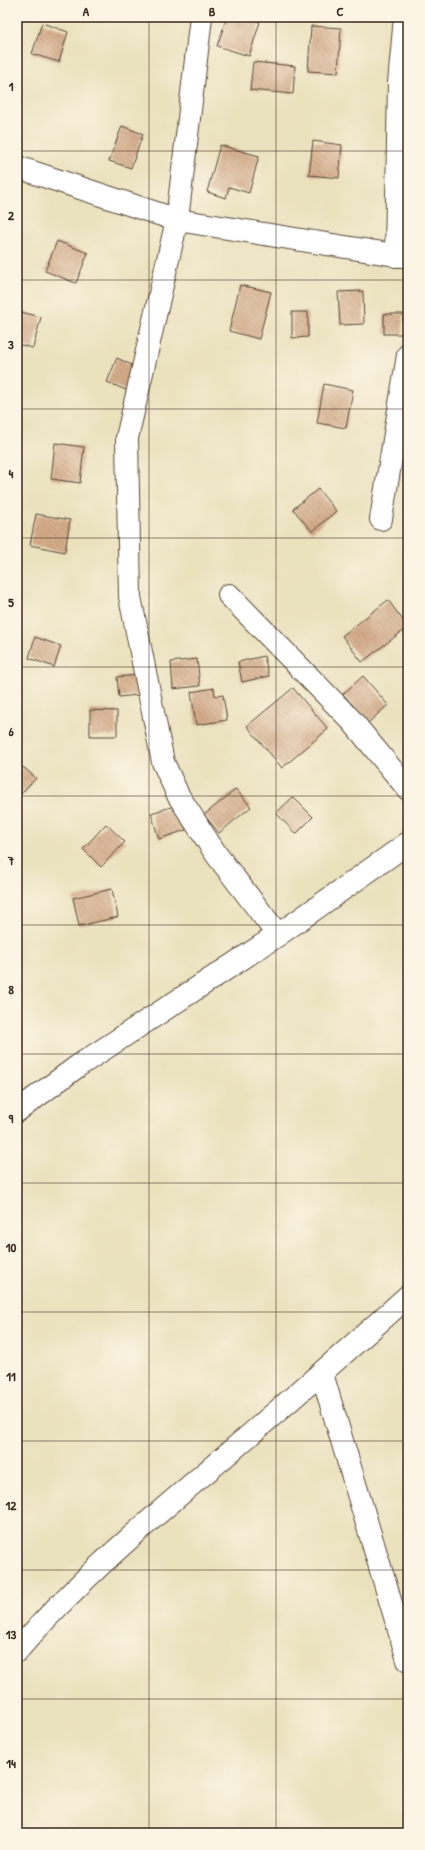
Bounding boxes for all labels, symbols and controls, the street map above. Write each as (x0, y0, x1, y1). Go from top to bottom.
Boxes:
text: A (83, 2, 90, 20)
text: B (209, 2, 216, 20)
text: C (336, 2, 344, 20)
text: 1 (9, 77, 14, 95)
text: 2 (8, 206, 15, 224)
text: 3 (8, 335, 14, 353)
text: 4 (9, 464, 14, 482)
text: 5 (8, 593, 14, 611)
text: 6 (8, 722, 14, 740)
text: 7 (7, 851, 15, 869)
text: 8 (8, 980, 14, 998)
text: 9 (9, 1109, 14, 1127)
text: 10 (6, 1238, 16, 1256)
text: 11 (6, 1367, 16, 1385)
text: 12 (6, 1496, 17, 1514)
text: 13 (6, 1625, 16, 1643)
text: 14 (6, 1754, 16, 1772)

